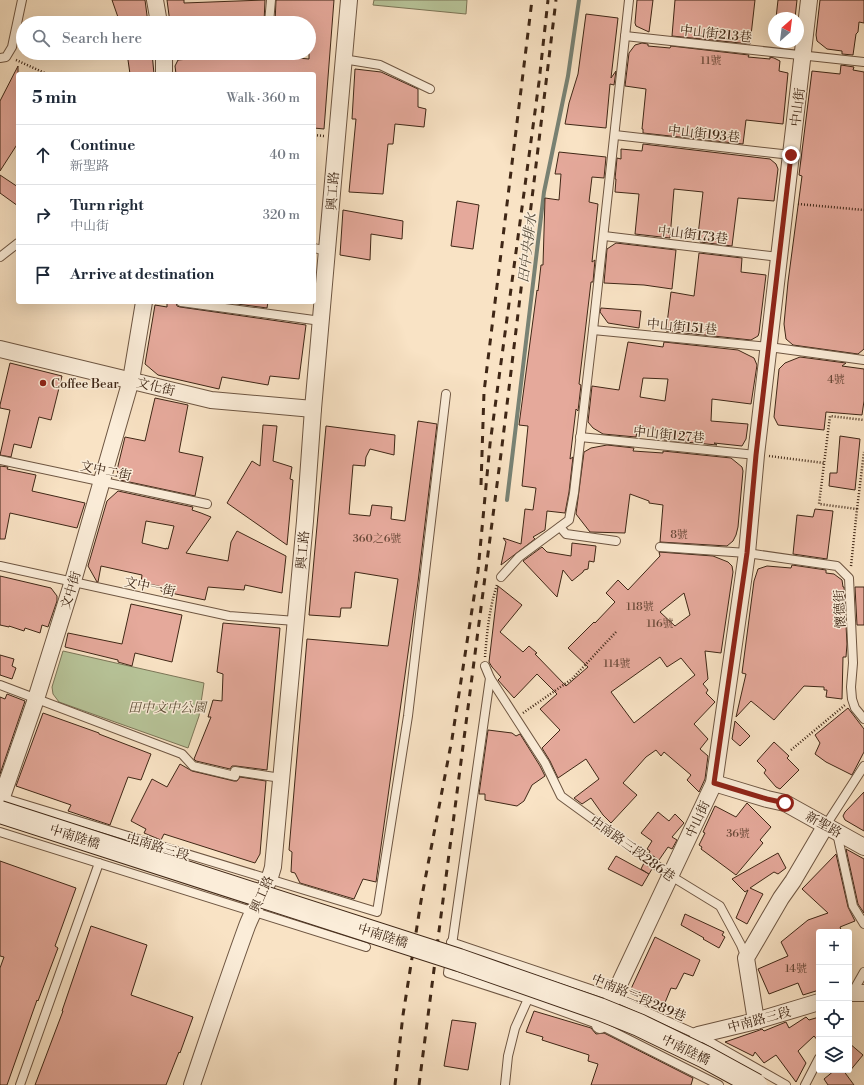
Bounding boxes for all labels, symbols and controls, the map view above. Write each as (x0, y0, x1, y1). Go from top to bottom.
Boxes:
north arrow (768, 12, 804, 48)
search box (16, 16, 316, 60)
street label: 中山街213巷 (679, 22, 753, 46)
icon: search (30, 27, 52, 49)
text: Search here (62, 29, 142, 48)
house number: 11號 (701, 54, 721, 68)
text: 5 min (32, 87, 77, 109)
street label: 中山街 (788, 87, 808, 127)
text: Walk · 360 m (227, 90, 300, 106)
street label: 中山街193巷 (667, 122, 741, 146)
text: Continue (70, 136, 135, 155)
icon: ahead (32, 144, 54, 166)
route end (782, 146, 800, 164)
text: 40 m (270, 147, 300, 163)
text: 新聖路 (70, 158, 109, 174)
street label: 興工路 (324, 171, 342, 211)
text: Turn right (70, 196, 144, 215)
icon: right (32, 204, 54, 226)
text: 320 m (263, 207, 300, 223)
water label: 田中央排水 (515, 210, 541, 284)
text: 中山街 (70, 218, 109, 234)
street label: 中山街173巷 (657, 223, 729, 247)
icon: arrive (32, 264, 54, 286)
text: Arrive at destination (70, 265, 214, 284)
street label: 中山街151巷 (646, 316, 718, 338)
house number: 4號 (827, 373, 845, 387)
street label: 文化街 (135, 374, 177, 399)
place label: Coffee Bear (51, 376, 119, 392)
marker: Coffee Bear (38, 378, 48, 388)
street label: 中山街127巷 (632, 423, 705, 447)
street label: 文中二街 (79, 458, 133, 484)
house number: 8號 (670, 528, 688, 542)
street label: 興工路 (293, 530, 313, 570)
house number: 360之6號 (353, 532, 401, 546)
street label: 文中街 (58, 569, 84, 611)
street label: 文中一街 (123, 574, 177, 600)
street label: 懷德街 (831, 589, 849, 629)
house number: 118號 (626, 600, 654, 614)
house number: 116號 (646, 617, 674, 631)
house number: 114號 (604, 657, 630, 671)
park label: 田中文中公園 (128, 700, 208, 716)
route start (776, 794, 794, 812)
street label: 中山街 (682, 798, 713, 840)
street label: 新聖路 (803, 808, 844, 841)
street label: 中南路三段286巷 (587, 813, 678, 885)
street label: 中南陸橋 (47, 821, 102, 853)
house number: 36號 (726, 827, 750, 841)
street label: 中南路三段 (124, 830, 191, 864)
street label: 興工路 (247, 873, 277, 915)
street label: 中南陸橋 (355, 920, 410, 952)
map controls (816, 929, 852, 1073)
button: + (816, 929, 852, 965)
house number: 14號 (785, 962, 807, 976)
button: − (816, 965, 852, 1001)
street label: 中南路三段289巷 (589, 971, 688, 1025)
button: locate (816, 1001, 852, 1037)
street label: 中南路三段 (726, 1004, 793, 1036)
street label: 中南陸橋 (659, 1031, 712, 1068)
button: layers (816, 1037, 852, 1073)

